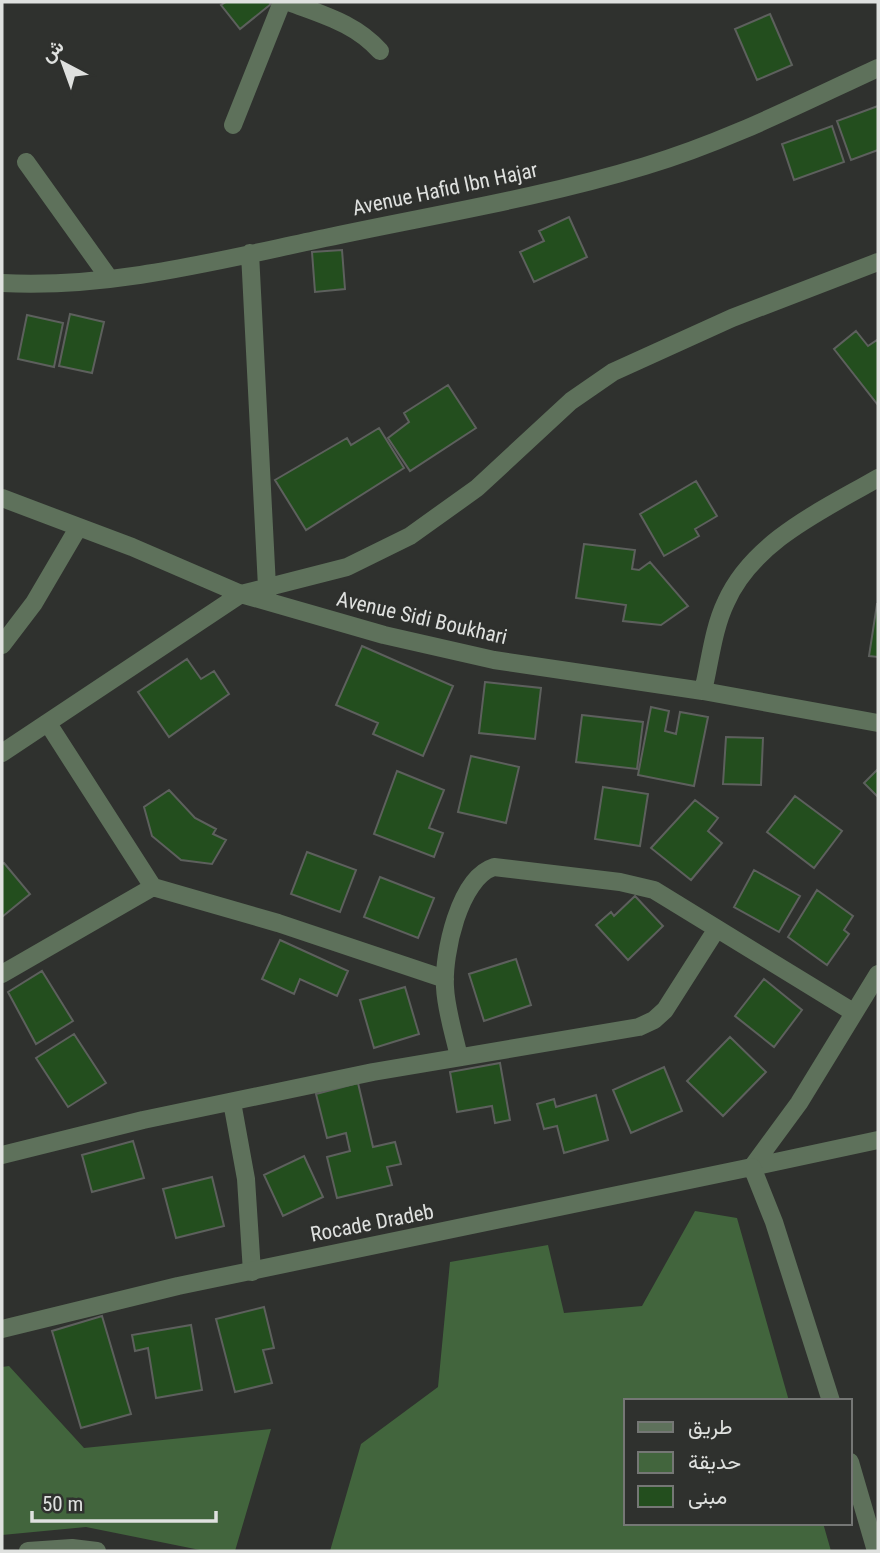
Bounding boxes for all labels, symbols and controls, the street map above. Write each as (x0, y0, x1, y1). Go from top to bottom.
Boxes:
north arrow (28, 28, 98, 98)
text: ش (36, 34, 68, 67)
street label: Avenue Hafid Ibn Hajar (350, 158, 540, 220)
street label: Avenue Sidi Boukhari (334, 587, 510, 649)
street label: Rocade Dradeb (308, 1199, 436, 1247)
legend (624, 1399, 852, 1525)
text: طريق (688, 1415, 733, 1440)
text: حديقة (688, 1450, 741, 1474)
scale bar (32, 1480, 215, 1524)
text: مبنى (688, 1485, 727, 1509)
text: 50 m (42, 1492, 83, 1516)

